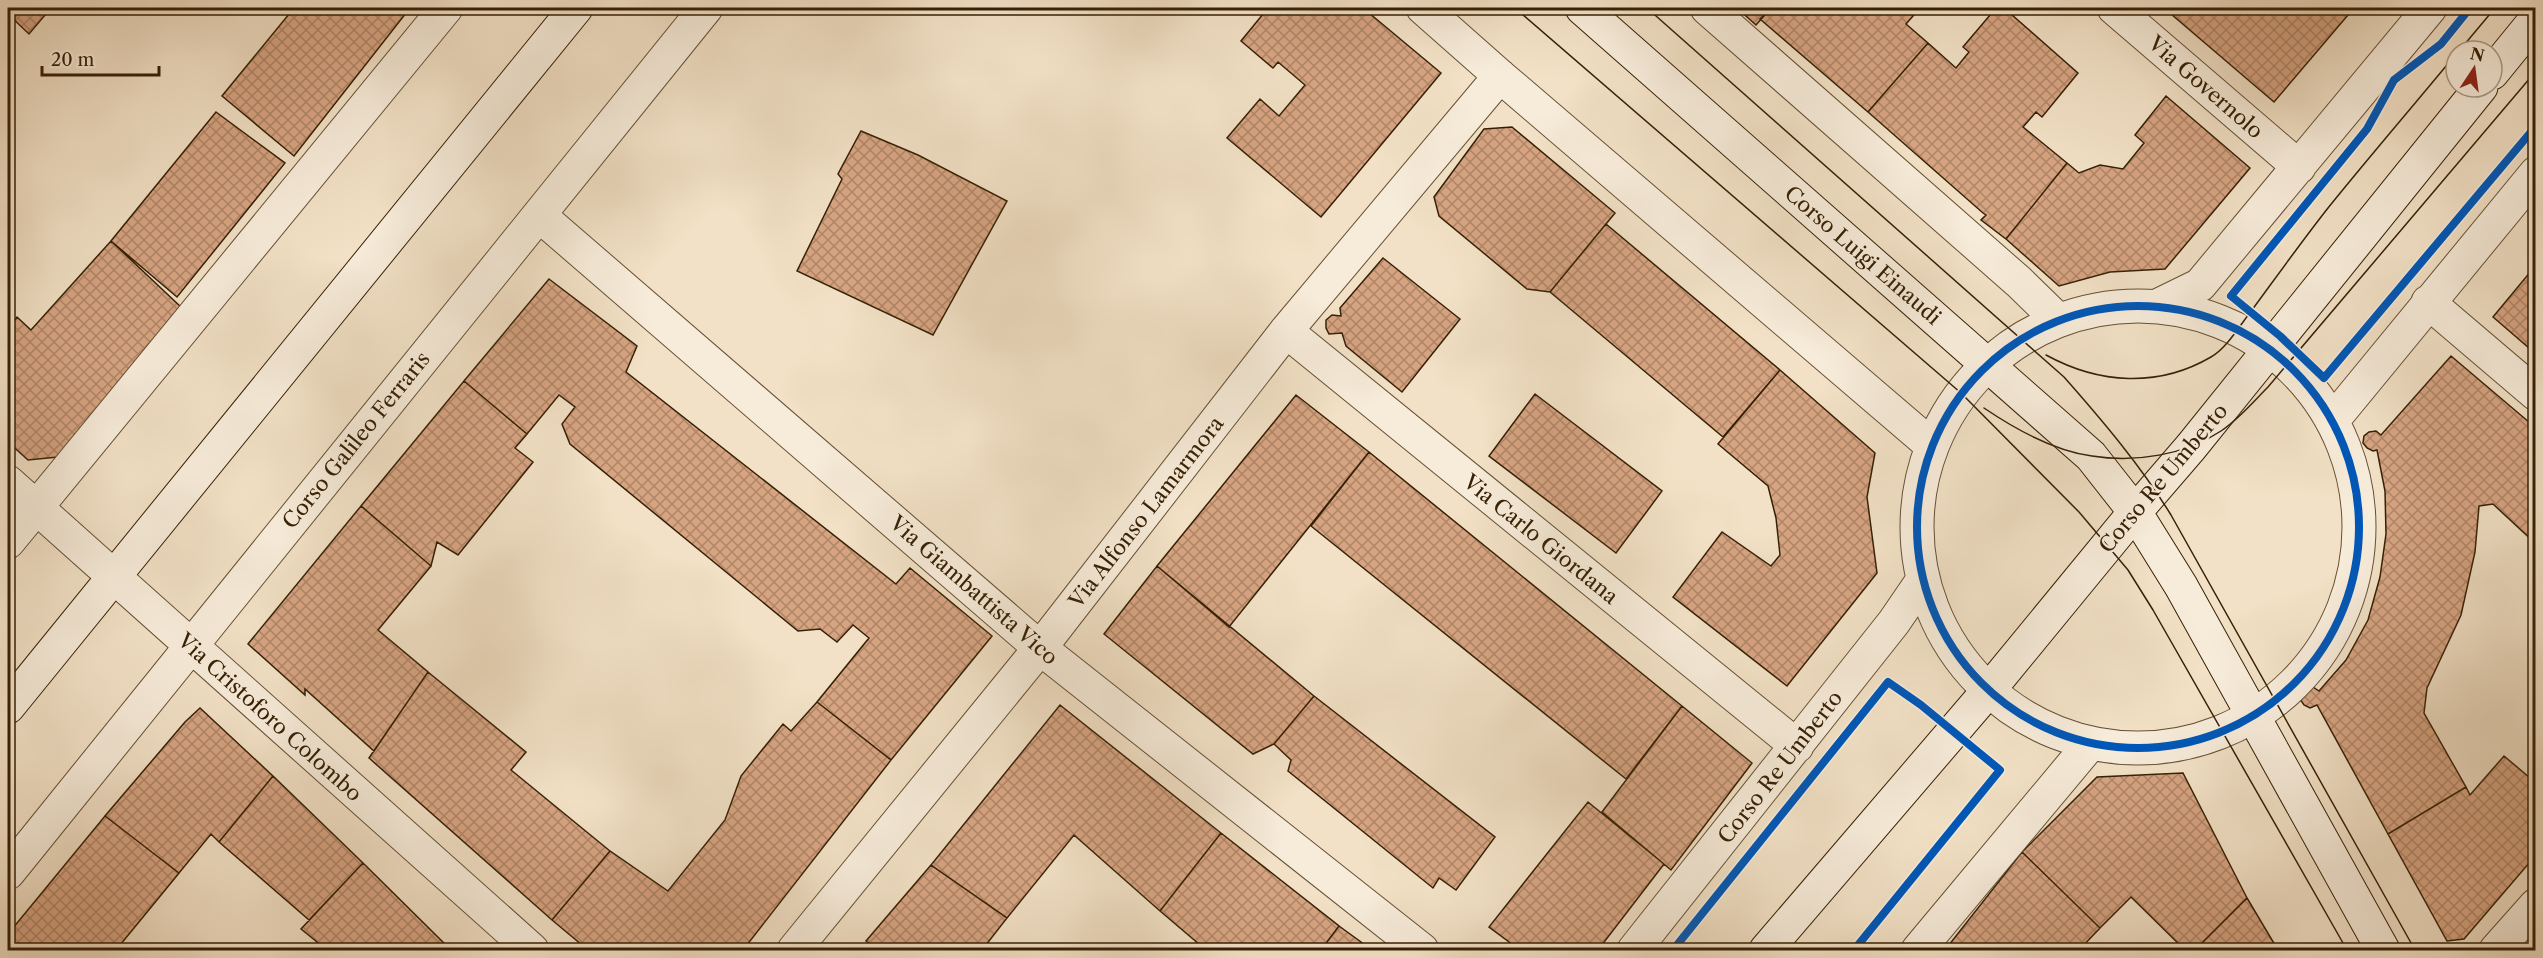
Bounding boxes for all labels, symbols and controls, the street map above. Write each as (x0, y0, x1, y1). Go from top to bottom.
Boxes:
street label: Via Governolo (2143, 30, 2268, 144)
scale bar (42, 39, 159, 77)
north arrow (2444, 39, 2504, 99)
text: N (2468, 43, 2486, 66)
text: 20 m (51, 49, 95, 71)
street label: Corso Luigi Einaudi (1780, 180, 1946, 330)
street label: Corso Galileo Ferraris (277, 347, 435, 533)
street label: Corso Re Umberto (2093, 398, 2233, 558)
street label: Via Alfonso Lamarmora (1063, 410, 1229, 614)
street label: Via Carlo Giordana (1458, 468, 1624, 610)
street label: Via Giambattista Vico (884, 510, 1063, 670)
street label: Via Cristoforo Colombo (172, 627, 367, 806)
street label: Corso Re Umberto (1713, 686, 1847, 848)

